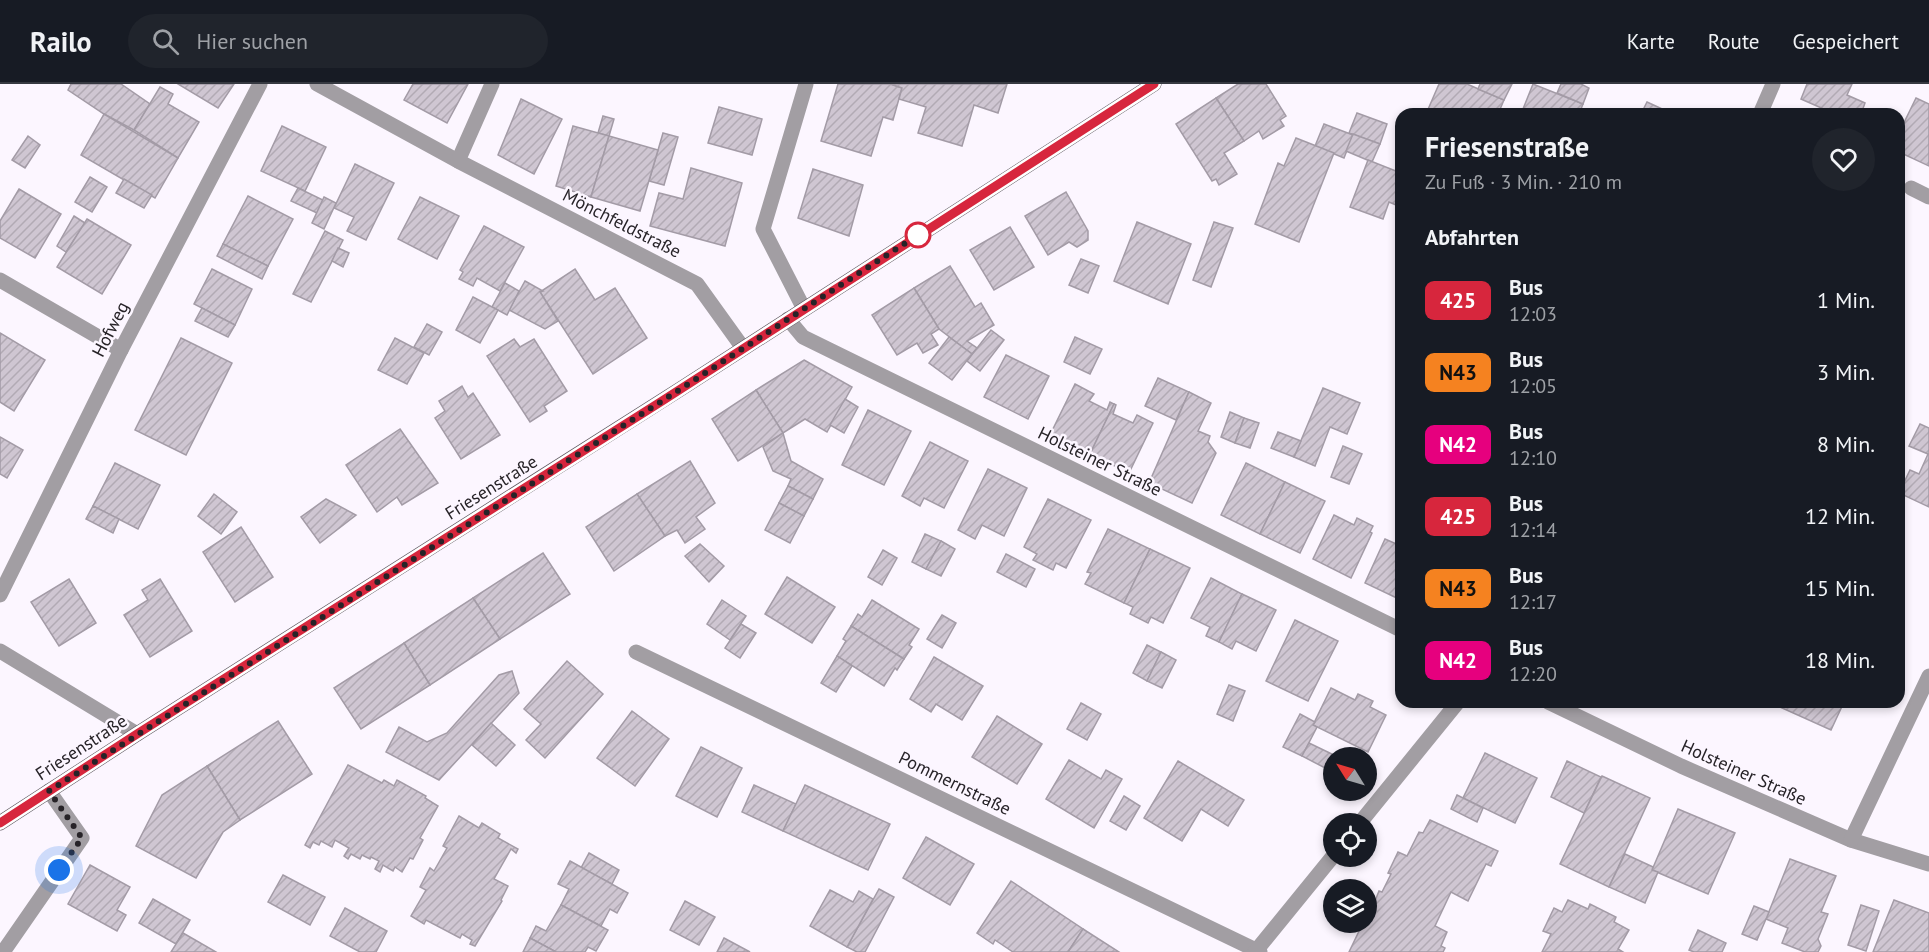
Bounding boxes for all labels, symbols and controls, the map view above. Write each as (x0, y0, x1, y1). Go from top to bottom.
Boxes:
search box (128, 14, 548, 68)
text: Railo (30, 23, 92, 60)
icon: search (149, 25, 182, 58)
text: Hier suchen (197, 27, 308, 55)
text: Karte (1627, 28, 1675, 55)
text: Route (1708, 28, 1759, 55)
text: Gespeichert (1792, 28, 1899, 55)
text: Friesenstraße (1425, 128, 1589, 165)
button: heart (1812, 128, 1875, 191)
text: Zu Fuß · 3 Min. · 210 m (1425, 169, 1622, 195)
street label: Mönchfeldstraße (559, 183, 685, 263)
unlabelled marker (905, 222, 931, 248)
text: Abfahrten (1425, 223, 1519, 251)
text: Bus (1509, 273, 1543, 301)
text: 1 Min. (1817, 286, 1875, 314)
text: 425 (1440, 287, 1476, 314)
street label: Hofweg (86, 298, 134, 360)
text: 12:03 (1509, 301, 1557, 327)
text: Bus (1509, 345, 1543, 373)
text: 3 Min. (1817, 358, 1875, 386)
text: N43 (1439, 359, 1477, 386)
text: 12:05 (1509, 373, 1557, 399)
text: Bus (1509, 417, 1543, 445)
street label: Holsteiner Straße (1034, 421, 1166, 501)
text: 8 Min. (1817, 430, 1875, 458)
text: N42 (1439, 431, 1477, 458)
text: 12:10 (1509, 445, 1557, 471)
street label: Friesenstraße (441, 450, 541, 524)
text: Bus (1509, 489, 1543, 517)
text: 12 Min. (1805, 502, 1875, 530)
text: 425 (1440, 503, 1476, 530)
text: 12:14 (1509, 517, 1557, 543)
text: Bus (1509, 561, 1543, 589)
text: 15 Min. (1805, 574, 1875, 602)
text: N43 (1439, 575, 1477, 602)
text: 12:17 (1509, 589, 1557, 615)
text: Bus (1509, 633, 1543, 661)
text: 18 Min. (1805, 646, 1875, 674)
text: N42 (1439, 647, 1477, 674)
text: 12:20 (1509, 661, 1557, 687)
street label: Friesenstraße (31, 709, 131, 785)
street label: Holsteiner Straße (1678, 734, 1810, 810)
street label: Pommernstraße (895, 746, 1015, 820)
north arrow (1323, 747, 1377, 801)
map controls (1323, 747, 1377, 933)
button: locate (1323, 813, 1377, 867)
your location (44, 855, 74, 885)
button: layers (1323, 879, 1377, 933)

